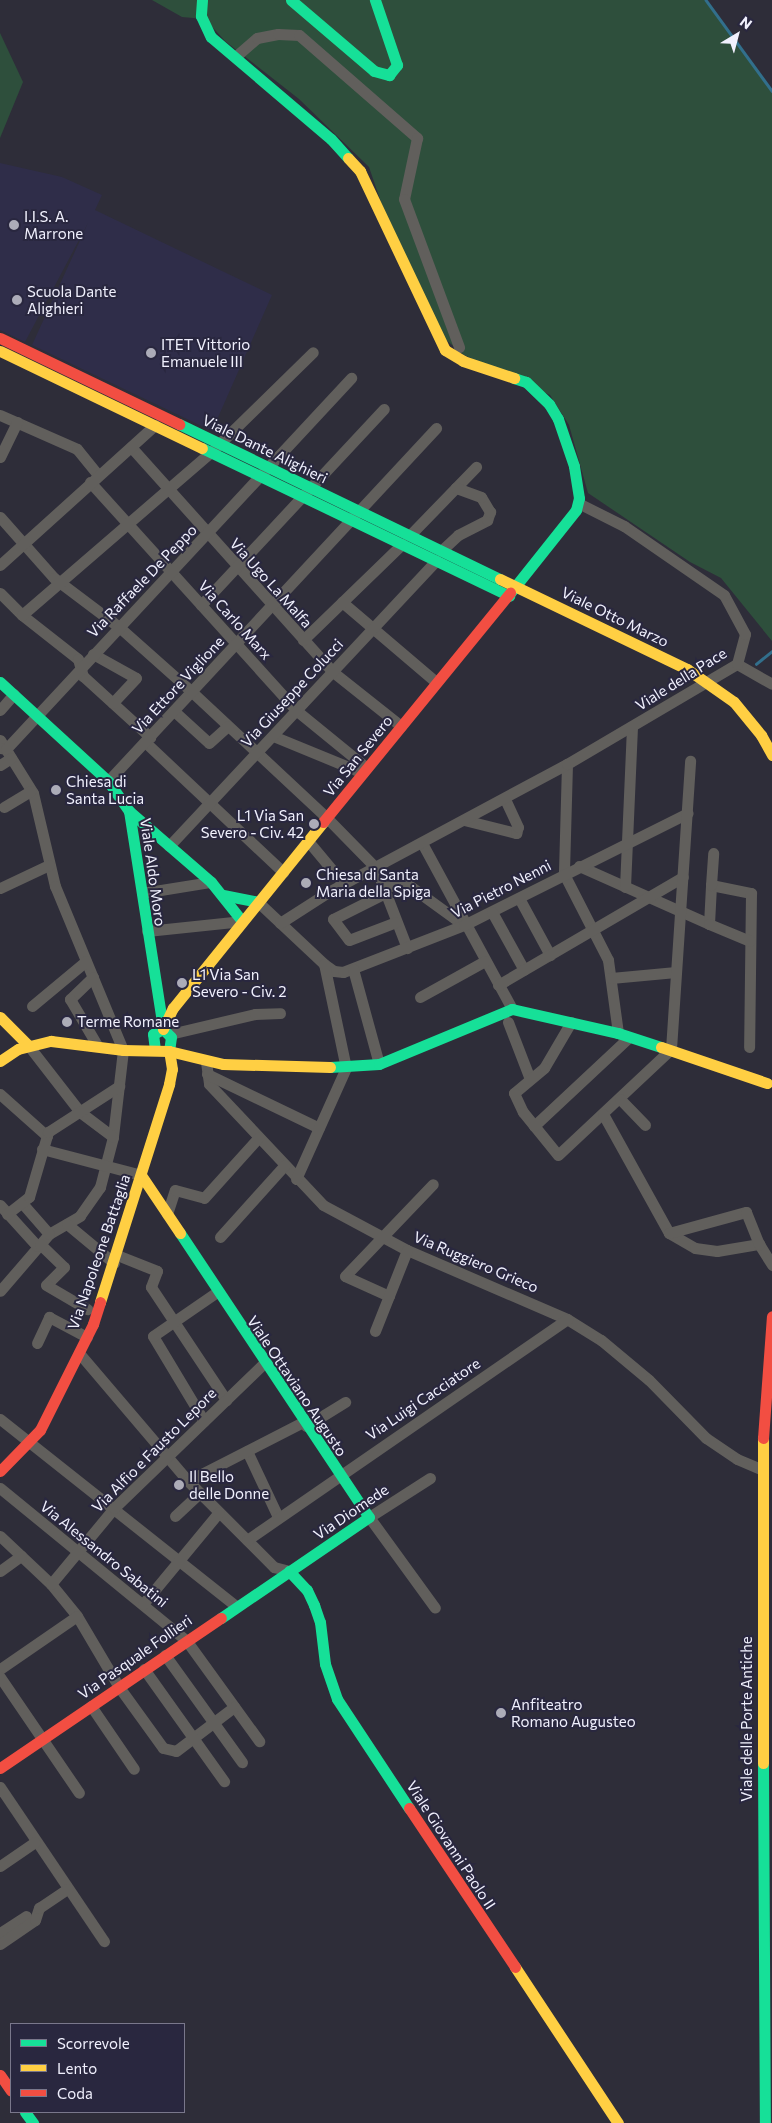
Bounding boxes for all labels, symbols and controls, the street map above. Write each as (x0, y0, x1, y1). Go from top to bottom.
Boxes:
north arrow (712, 10, 762, 60)
text: N (737, 13, 756, 33)
place label: I.I.S. A. Marrone (24, 207, 83, 242)
marker: I.I.S. A. Marrone (8, 219, 20, 231)
place label: Scuola Dante Alighieri (27, 282, 117, 317)
marker: Scuola Dante Alighieri (11, 294, 23, 306)
place label: ITET Vittorio Emanuele III (161, 335, 250, 370)
marker: ITET Vittorio Emanuele III (145, 347, 157, 359)
street label: Viale Dante Alighieri (199, 411, 331, 487)
street label: Via Raffaele De Peppo (83, 521, 201, 641)
street label: Via Ugo La Malfa (226, 534, 316, 632)
street label: Via Carlo Marx (195, 577, 275, 663)
street label: Viale Otto Marzo (558, 583, 672, 651)
street label: Via Ettore Viglione (128, 633, 228, 737)
street label: Via Giuseppe Colucci (237, 635, 347, 751)
street label: Viale della Pace (632, 644, 730, 714)
street label: Via San Severo (320, 712, 396, 800)
place label: Chiesa di Santa Lucia (66, 772, 144, 807)
marker: Chiesa di Santa Lucia (50, 784, 62, 796)
place label: L1 Via San Severo - Civ. 42 (201, 806, 304, 841)
street label: Viale Aldo Moro (136, 817, 170, 927)
marker: L1 Via San Severo - Civ. 42 (308, 818, 320, 830)
street label: Via Pietro Nenni (448, 856, 554, 922)
place label: Chiesa di Santa Maria della Spiga (316, 865, 431, 900)
marker: Chiesa di Santa Maria della Spiga (300, 877, 312, 889)
place label: L1 Via San Severo - Civ. 2 (192, 965, 286, 1000)
marker: L1 Via San Severo - Civ. 2 (176, 977, 188, 989)
place label: Terme Romane (77, 1013, 179, 1031)
marker: Terme Romane (61, 1016, 73, 1028)
street label: Via Napoleone Battaglia (64, 1172, 134, 1332)
street label: Via Ruggiero Grieco (411, 1228, 541, 1296)
street label: Viale Ottaviano Augusto (243, 1312, 351, 1460)
street label: Via Luigi Cacciatore (362, 1354, 484, 1444)
street label: Via Alfio e Fausto Lepore (88, 1384, 220, 1516)
place label: Il Bello delle Donne (189, 1467, 269, 1502)
marker: Il Bello delle Donne (173, 1479, 185, 1491)
street label: Via Diomede (310, 1480, 392, 1544)
street label: Via Alessandro Sabatini (37, 1497, 171, 1611)
street label: Via Pasquale Follieri (75, 1611, 195, 1703)
street label: Viale delle Porte Antiche (738, 1636, 756, 1802)
place label: Anfiteatro Romano Augusteo (511, 1695, 636, 1730)
marker: Anfiteatro Romano Augusteo (495, 1707, 507, 1719)
street label: Viale Giovanni Paolo II (403, 1777, 499, 1913)
legend (10, 2023, 185, 2113)
text: Scorrevole (57, 2034, 130, 2052)
text: Lento (57, 2059, 97, 2077)
text: Coda (57, 2084, 93, 2102)

